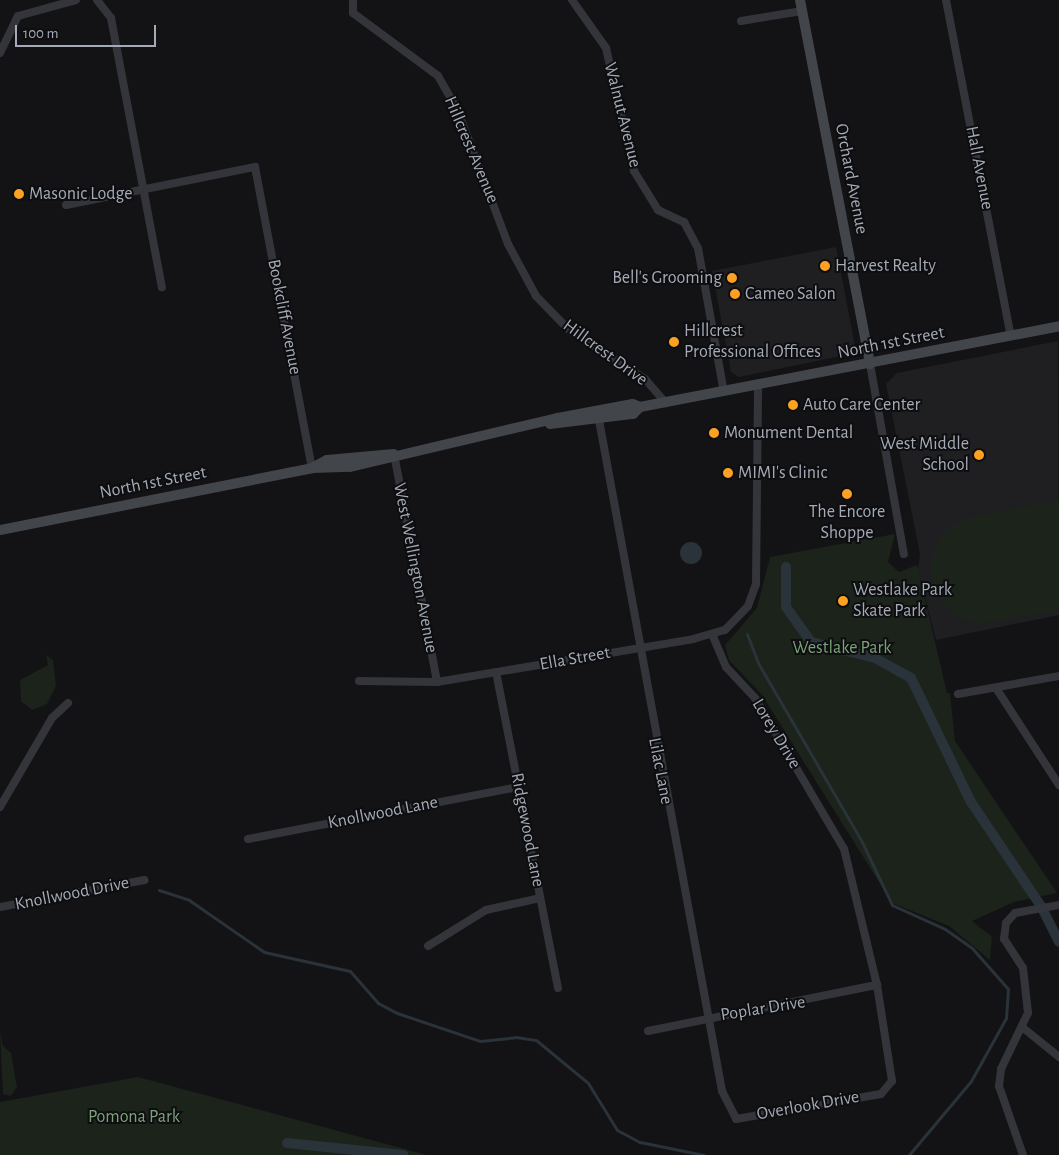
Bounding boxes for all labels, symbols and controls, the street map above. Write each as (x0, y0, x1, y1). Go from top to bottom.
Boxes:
scale bar (18, 15, 159, 47)
text: 100 m (23, 26, 58, 41)
street label: Walnut Avenue (599, 60, 645, 170)
street label: Hillcrest Avenue (439, 93, 503, 207)
street label: Orchard Avenue (830, 122, 872, 236)
street label: Hall Avenue (960, 124, 998, 212)
place label: Masonic Lodge (29, 183, 133, 205)
marker: Masonic Lodge (13, 188, 25, 200)
place label: Harvest Realty (835, 255, 936, 277)
street label: Bookcliff Avenue (262, 257, 306, 377)
marker: Harvest Realty (819, 260, 831, 272)
place label: Bell's Grooming (612, 267, 722, 289)
marker: Bell's Grooming (726, 272, 738, 284)
place label: Cameo Salon (745, 283, 836, 305)
marker: Cameo Salon (729, 288, 741, 300)
street label: Hillcrest Drive (559, 315, 651, 391)
place label: Hillcrest Professional Offices (684, 321, 821, 364)
street label: North 1st Street (836, 322, 946, 364)
marker: Hillcrest Professional Offices (668, 336, 680, 348)
place label: Auto Care Center (803, 394, 920, 416)
marker: Auto Care Center (787, 399, 799, 411)
place label: Monument Dental (724, 422, 853, 444)
marker: Monument Dental (708, 427, 720, 439)
place label: West Middle School (880, 434, 969, 476)
marker: West Middle School (973, 449, 985, 461)
street label: North 1st Street (98, 462, 208, 504)
place label: MIMI's Clinic (738, 462, 827, 484)
marker: MIMI's Clinic (722, 467, 734, 479)
street label: West Wellington Avenue (388, 481, 442, 655)
marker: The Encore Shoppe (841, 488, 853, 500)
place label: The Encore Shoppe (809, 502, 885, 544)
place label: Westlake Park Skate Park (853, 580, 952, 622)
marker: Westlake Park Skate Park (837, 595, 849, 607)
park label: Westlake Park (793, 637, 891, 659)
street label: Ella Street (538, 642, 612, 676)
street label: Lorey Drive (747, 695, 805, 773)
street label: Lilac Lane (643, 736, 677, 806)
street label: Ridgewood Lane (505, 771, 549, 889)
street label: Knollwood Lane (326, 792, 440, 834)
street label: Knollwood Drive (13, 872, 131, 916)
street label: Poplar Drive (719, 992, 807, 1026)
street label: Overlook Drive (755, 1086, 861, 1126)
park label: Pomona Park (88, 1106, 180, 1128)

